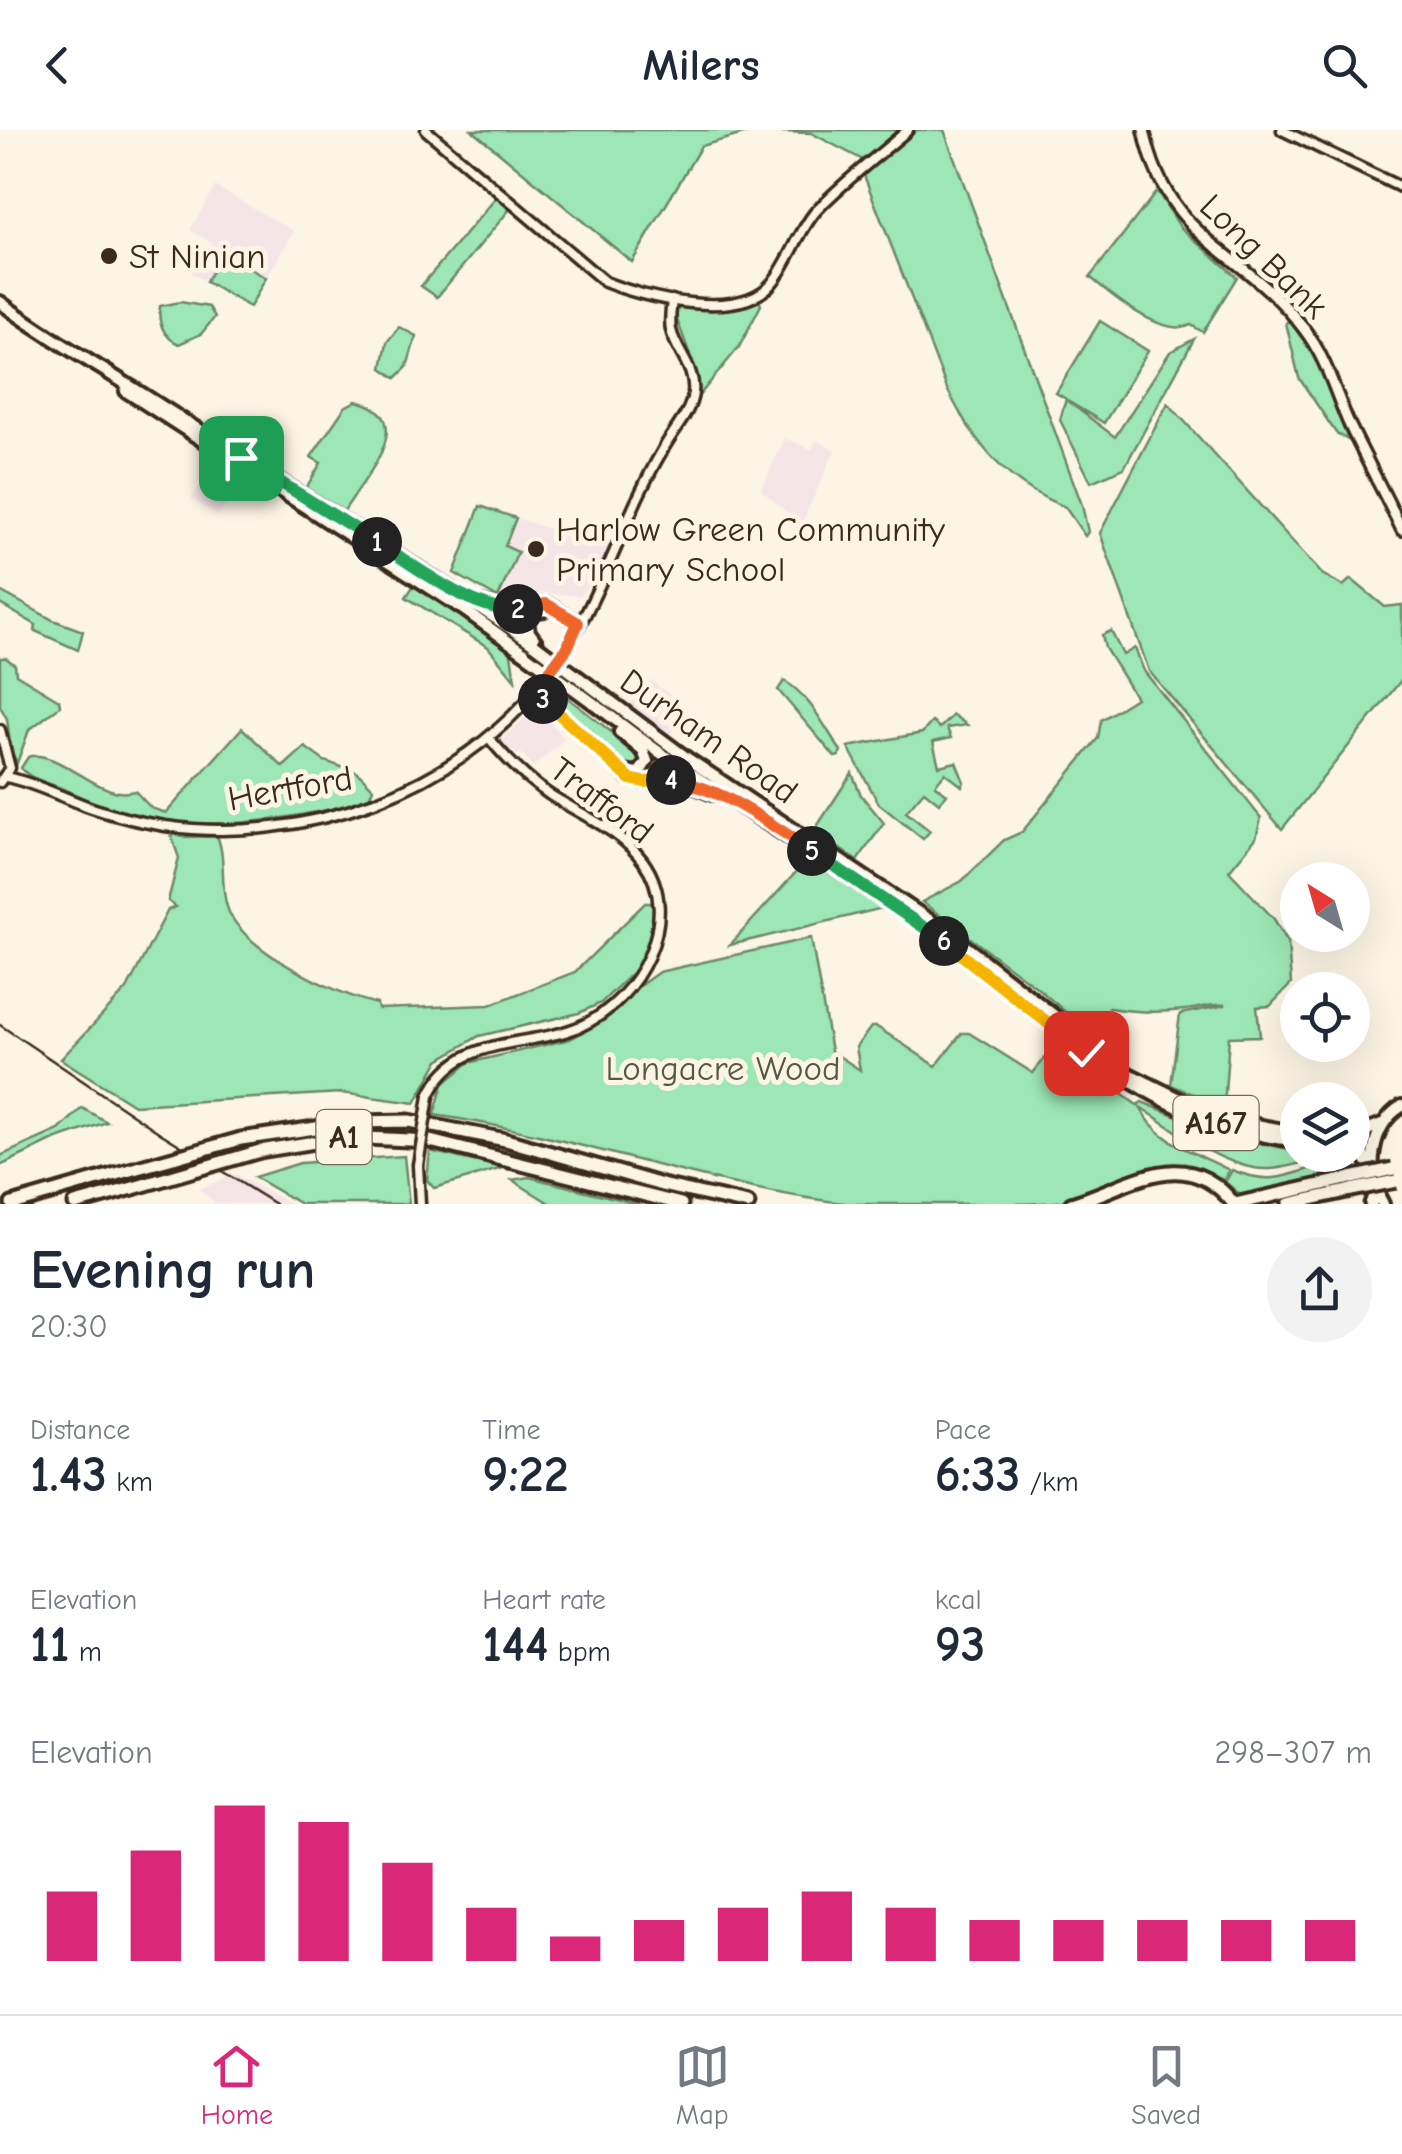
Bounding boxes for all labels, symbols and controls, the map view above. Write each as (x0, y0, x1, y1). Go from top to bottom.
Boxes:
icon: back (30, 38, 85, 93)
icon: search (1317, 38, 1372, 93)
text: Milers (642, 39, 760, 91)
street label: Long Bank (1191, 186, 1336, 327)
place label: St Ninian (129, 236, 266, 277)
marker: St Ninian (98, 245, 120, 267)
pin (199, 416, 284, 501)
icon: arrive (214, 431, 269, 486)
place label: Harlow Green Community Primary School (556, 509, 945, 590)
pin: 1 (352, 517, 402, 567)
text: 1 (371, 526, 383, 558)
marker: Harlow Green Community Primary School (525, 538, 547, 560)
pin: 2 (493, 584, 543, 634)
text: 2 (511, 593, 525, 625)
street label: Durham Road (612, 660, 805, 813)
pin: 3 (518, 674, 568, 724)
text: 3 (536, 683, 550, 715)
street label: Trafford (542, 748, 661, 852)
pin: 4 (646, 755, 696, 805)
street label: Hertford (225, 757, 356, 820)
text: 4 (664, 764, 678, 796)
pin: 5 (787, 826, 837, 876)
text: 5 (805, 835, 819, 867)
north arrow (1280, 862, 1370, 952)
map controls (1280, 862, 1370, 1172)
pin: 6 (919, 916, 969, 966)
text: 6 (937, 925, 951, 957)
button: locate (1280, 972, 1370, 1062)
pin (1044, 1011, 1129, 1096)
icon: check (1059, 1026, 1114, 1081)
park label: Longacre Wood (605, 1048, 841, 1089)
button: layers (1280, 1082, 1370, 1172)
road number: A167 (1174, 1096, 1258, 1150)
road number: A1 (316, 1110, 372, 1164)
button: share (1267, 1237, 1372, 1342)
text: Evening run (30, 1238, 315, 1302)
text: 20:30 (30, 1308, 108, 1345)
text: Distance (30, 1414, 130, 1446)
text: Time (482, 1414, 540, 1446)
text: Pace (935, 1414, 991, 1446)
text: 1.43 (30, 1446, 107, 1504)
text: 9:22 (482, 1446, 569, 1504)
text: 6:33 (935, 1446, 1020, 1504)
text: km (107, 1466, 153, 1498)
text: /km (1020, 1466, 1079, 1498)
text: Elevation (30, 1584, 137, 1616)
text: Heart rate (482, 1584, 606, 1616)
text: kcal (935, 1584, 982, 1616)
text: 11 (30, 1616, 69, 1674)
text: 144 (482, 1616, 548, 1674)
text: 93 (935, 1616, 985, 1674)
text: m (69, 1636, 102, 1668)
text: bpm (548, 1636, 611, 1668)
text: Elevation (30, 1734, 153, 1771)
text: 298–307 m (1215, 1734, 1372, 1771)
tab: Home (201, 2039, 273, 2131)
tab: Map (675, 2039, 730, 2131)
tab: Saved (1131, 2039, 1201, 2131)

